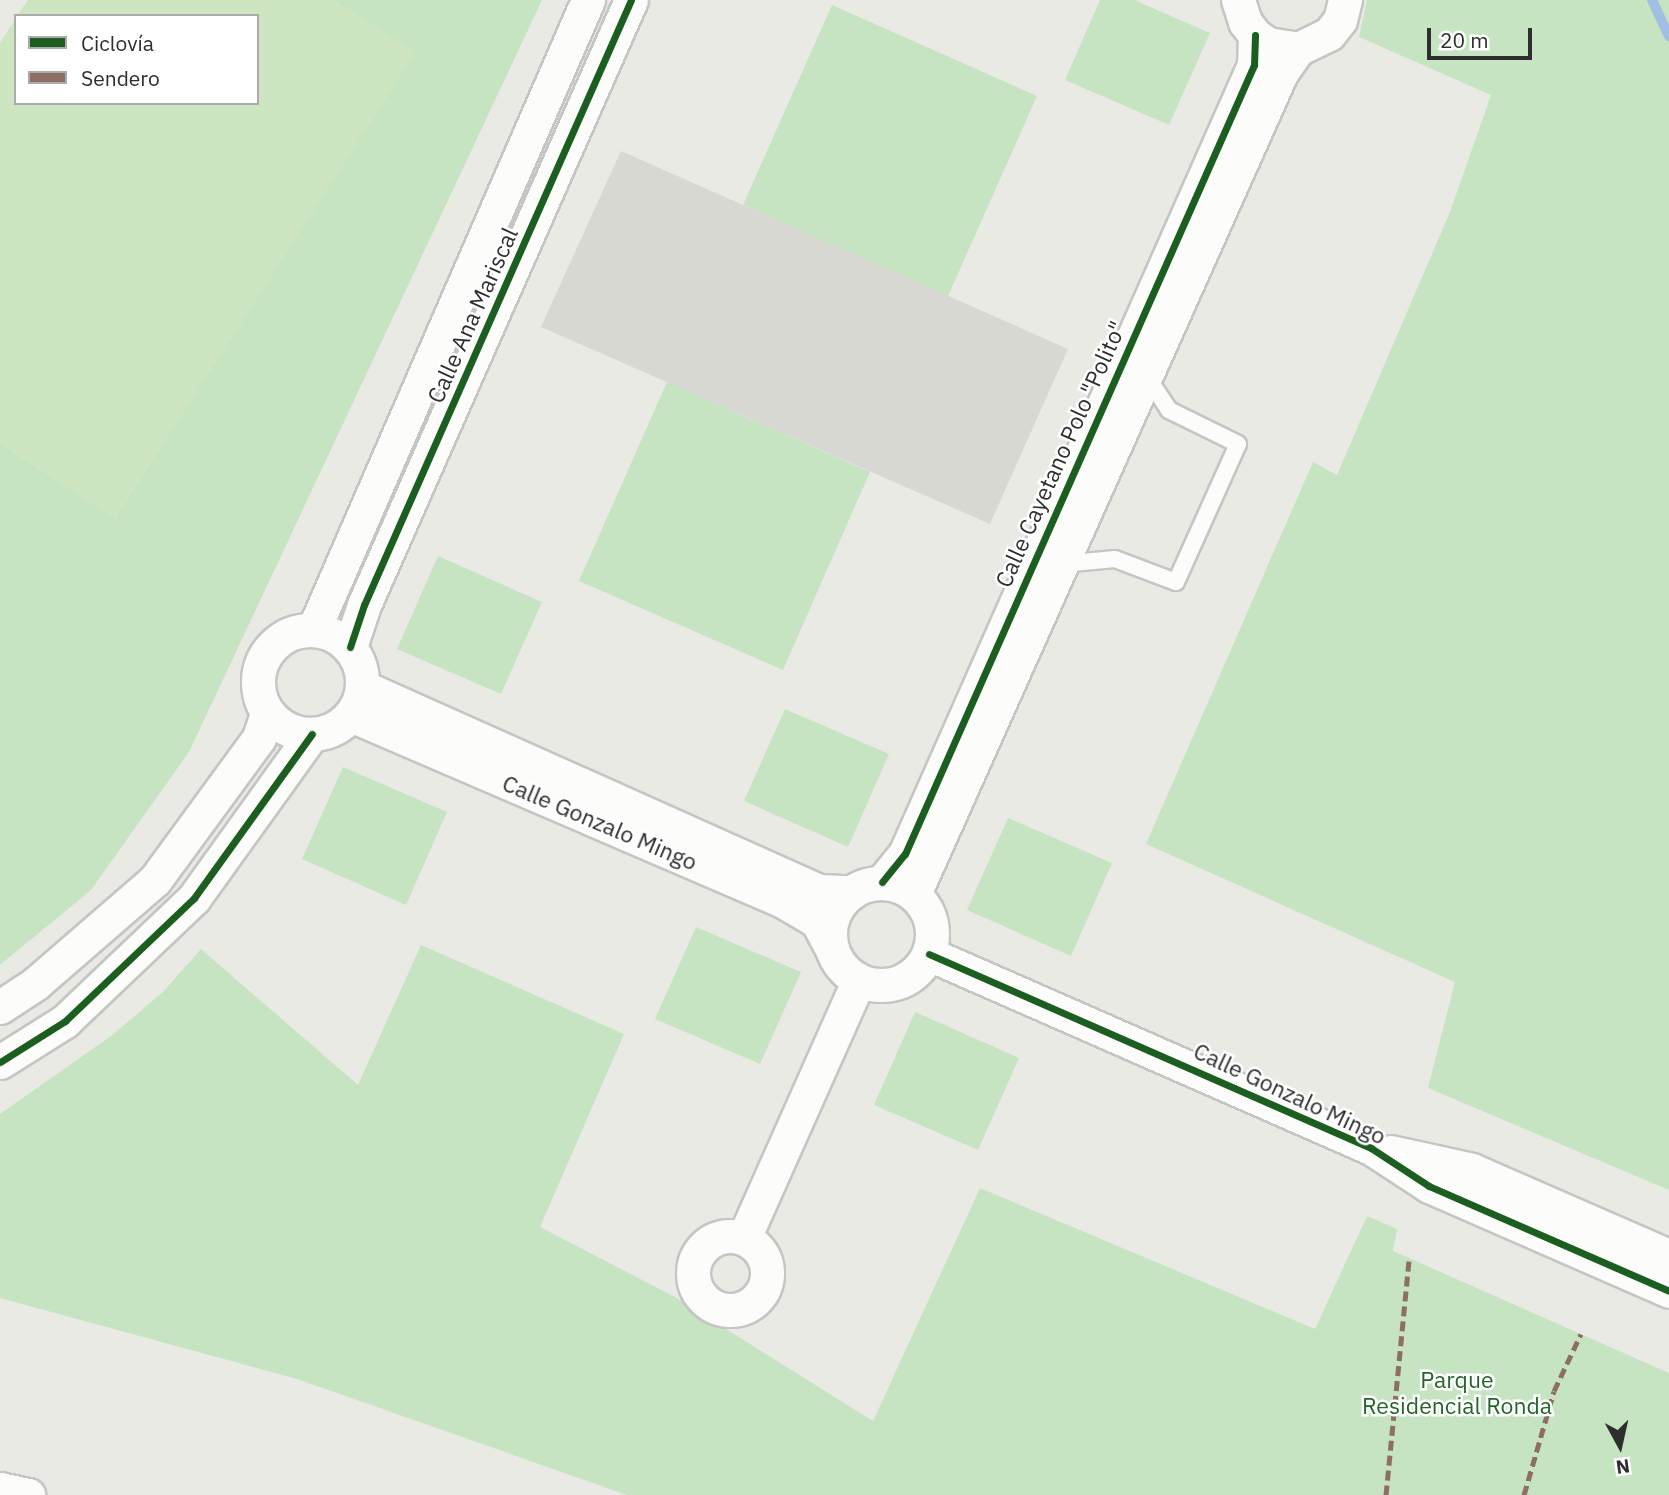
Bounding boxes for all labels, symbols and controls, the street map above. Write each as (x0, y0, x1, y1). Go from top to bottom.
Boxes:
legend (14, 14, 259, 105)
scale bar (1431, 14, 1536, 58)
text: 20 m (1440, 26, 1489, 54)
text: Ciclovía (81, 29, 154, 57)
text: Sendero (81, 64, 160, 92)
street label: Calle Ana Mariscal (421, 223, 523, 407)
street label: Calle Cayetano Polo "Polito" (989, 317, 1131, 591)
street label: Calle Gonzalo Mingo (498, 768, 702, 876)
street label: Calle Gonzalo Mingo (1190, 1036, 1390, 1150)
park label: Parque Residencial Ronda (1362, 1365, 1552, 1419)
north arrow (1585, 1411, 1655, 1481)
text: N (1614, 1454, 1631, 1480)

